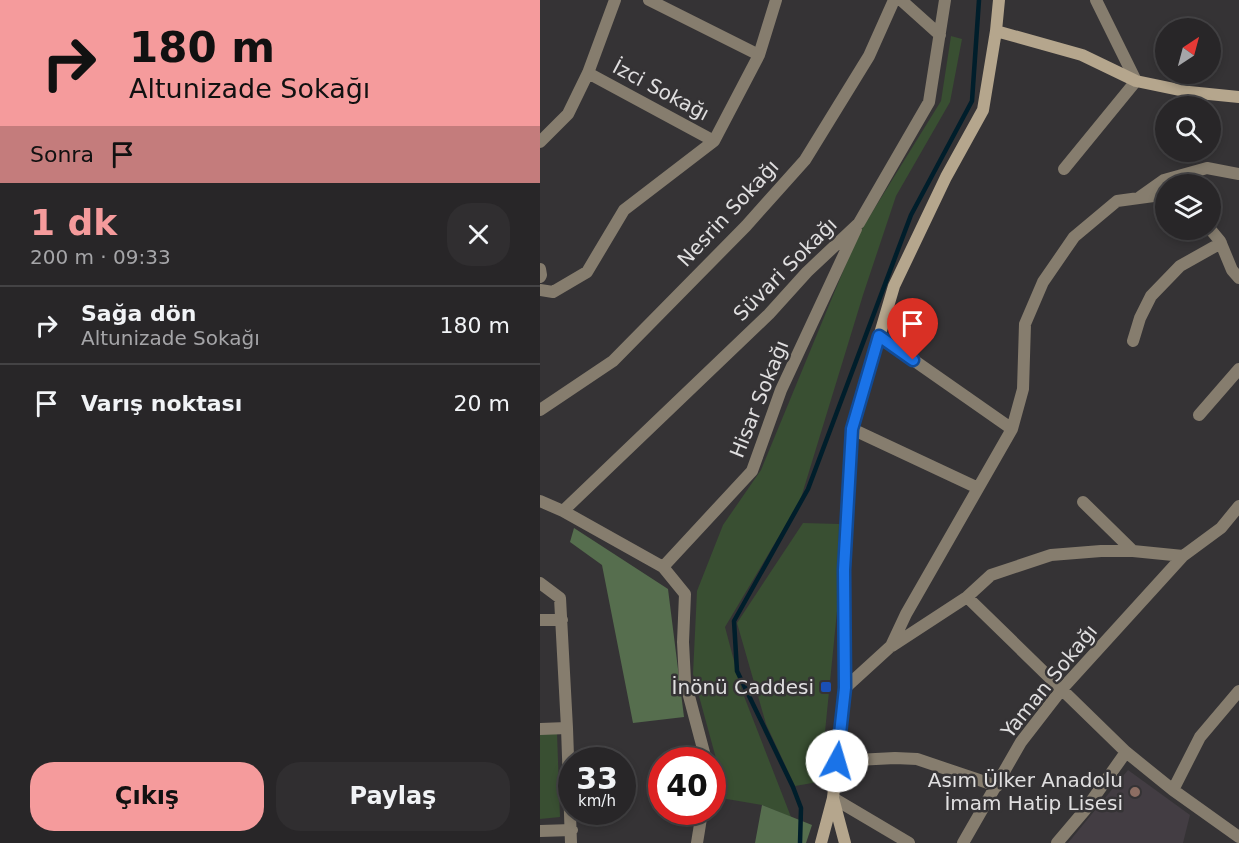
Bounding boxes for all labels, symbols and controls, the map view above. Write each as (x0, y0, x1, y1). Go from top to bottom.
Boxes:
north arrow (1155, 18, 1221, 84)
map controls (1155, 18, 1221, 240)
text: 180 m (129, 23, 275, 72)
icon: right (30, 24, 108, 102)
street label: İzci Sokağı (609, 55, 713, 125)
text: Altunizade Sokağı (129, 73, 370, 104)
button: search (1155, 96, 1221, 162)
icon: arrive (106, 138, 139, 171)
text: Sonra (30, 142, 94, 167)
street label: Nesrin Sokağı (672, 155, 784, 271)
button: layers (1155, 174, 1221, 240)
text: 1 dk (30, 202, 117, 243)
button: close (447, 203, 510, 266)
street label: Süvari Sokağı (728, 212, 842, 326)
text: 200 m · 09:33 (30, 245, 171, 269)
pin (887, 298, 938, 360)
text: Sağa dön (81, 301, 196, 326)
icon: arrive (896, 307, 929, 340)
icon: right (30, 309, 63, 342)
text: 180 m (440, 313, 510, 338)
text: Altunizade Sokağı (81, 326, 260, 350)
street label: Hisar Sokağı (725, 337, 793, 461)
icon: arrive (30, 387, 63, 420)
text: Varış noktası (81, 391, 242, 416)
text: 20 m (454, 391, 510, 416)
street label: Yaman Sokağı (995, 619, 1102, 743)
place label: İnönü Caddesi (672, 675, 814, 699)
marker: İnönü Caddesi (819, 680, 833, 694)
position arrow (805, 729, 869, 793)
speed limit sign: 40 (648, 747, 726, 825)
text: 33 (576, 761, 618, 796)
button: Çıkış (30, 762, 264, 831)
button: Paylaş (276, 762, 510, 831)
place label: Asım Ülker Anadolu İmam Hatip Lisesi (928, 768, 1123, 815)
marker: Asım Ülker Anadolu İmam Hatip Lisesi (1128, 785, 1142, 799)
text: km/h (578, 792, 616, 810)

